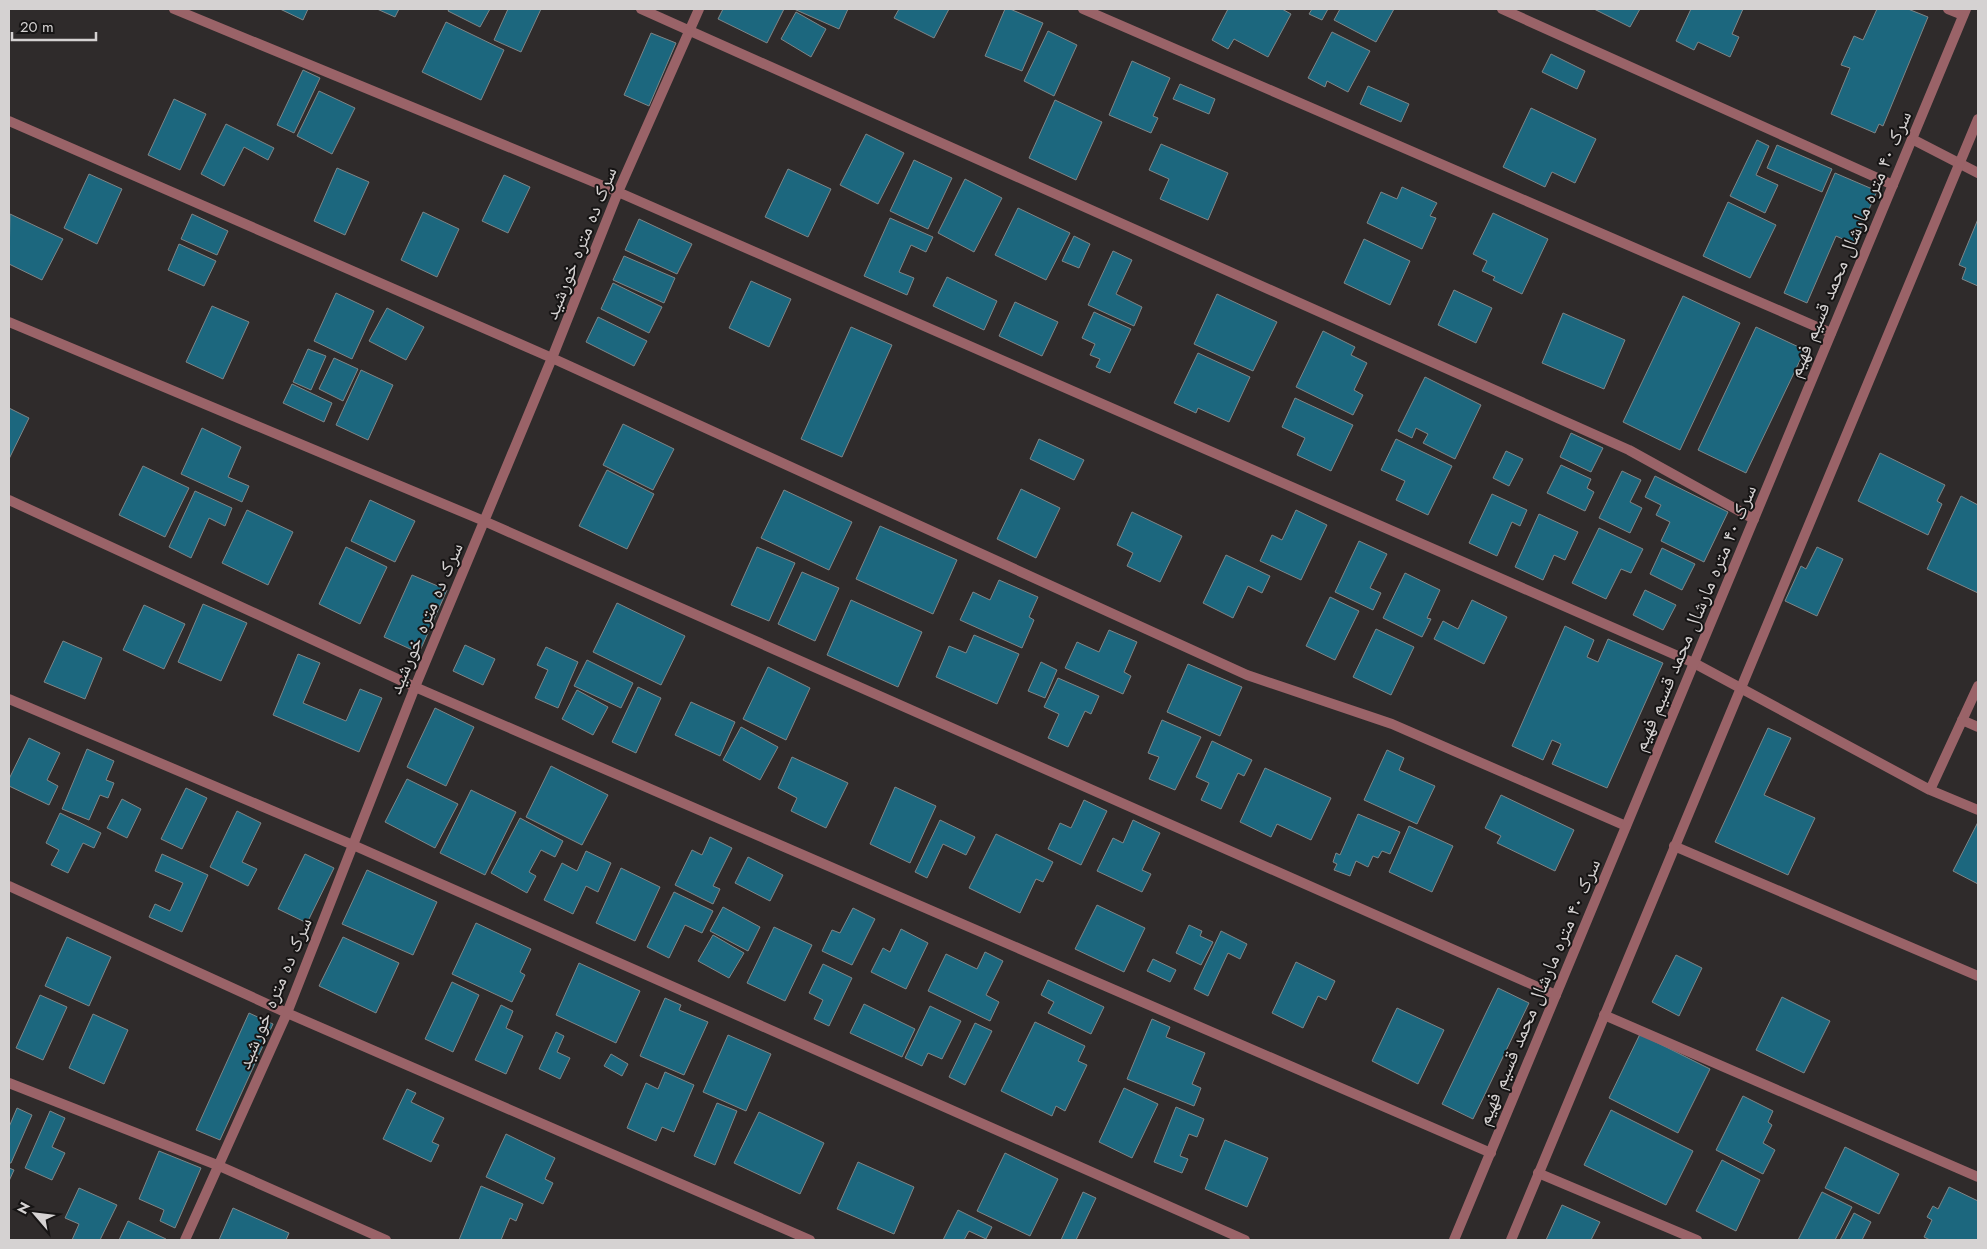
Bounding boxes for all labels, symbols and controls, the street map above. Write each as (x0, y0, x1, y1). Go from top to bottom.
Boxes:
scale bar (12, 10, 96, 42)
text: 20 m (20, 16, 54, 38)
street label: سرک ۴۰ متره مارشال محمد قسیم فهیم (1780, 106, 1919, 382)
street label: سرک ده متره خورشید (537, 163, 624, 324)
street label: سرک ۴۰ متره مارشال محمد قسیم فهیم (1625, 480, 1764, 756)
street label: سرک ده متره خورشید (380, 538, 471, 699)
street label: سرک ۴۰ متره مارشال محمد قسیم فهیم (1469, 854, 1608, 1130)
street label: سرک ده متره خورشید (229, 913, 320, 1074)
north arrow (10, 1189, 60, 1239)
text: N (12, 1198, 35, 1218)

